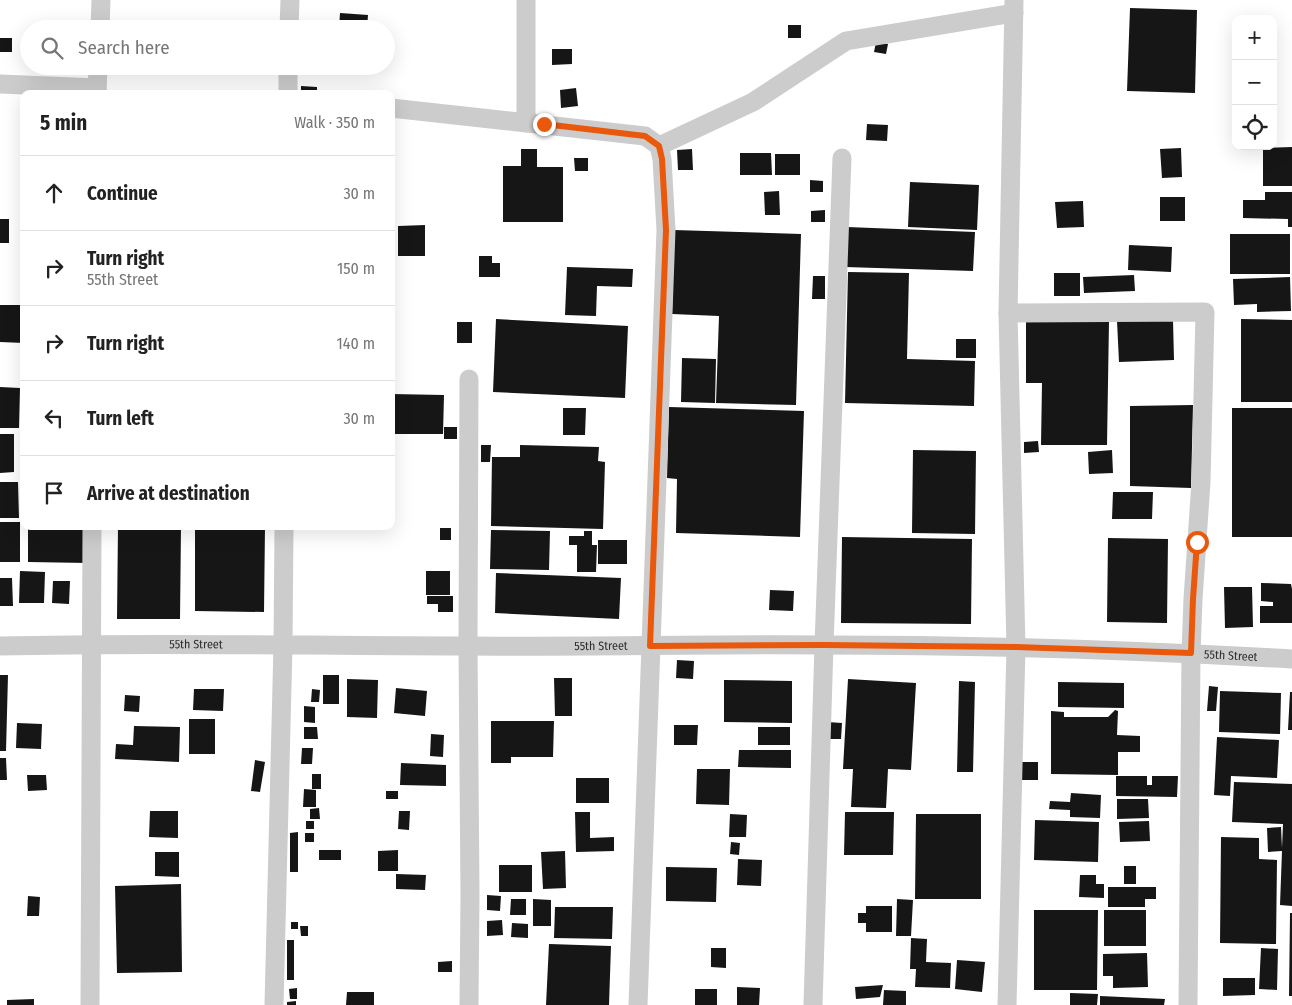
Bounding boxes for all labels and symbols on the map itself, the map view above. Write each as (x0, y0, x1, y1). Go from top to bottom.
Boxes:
route end (533, 113, 556, 136)
route start (1186, 531, 1209, 554)
street label: 55th Street (169, 637, 223, 651)
street label: 55th Street (574, 639, 628, 653)
street label: 55th Street (1204, 647, 1258, 664)

